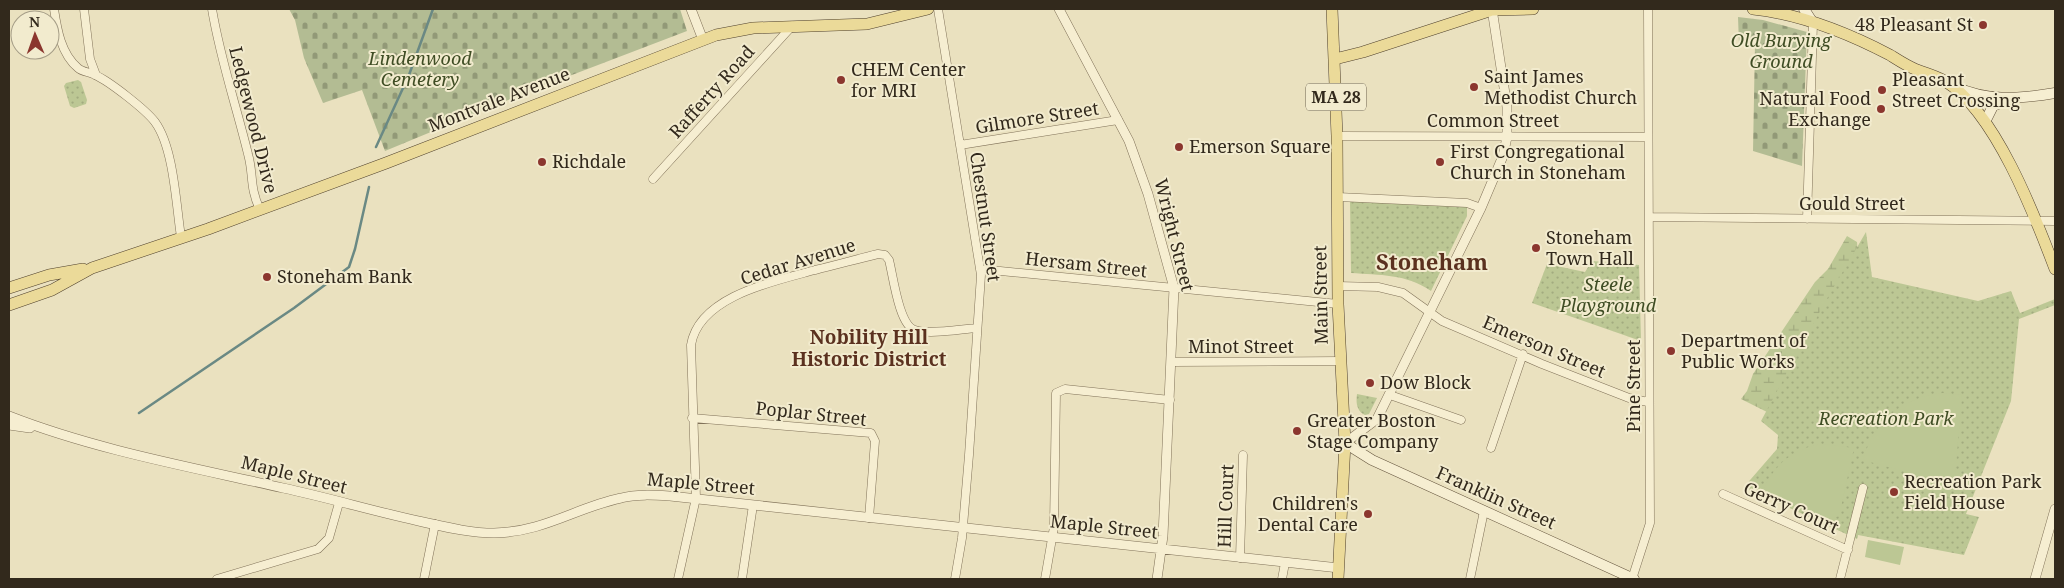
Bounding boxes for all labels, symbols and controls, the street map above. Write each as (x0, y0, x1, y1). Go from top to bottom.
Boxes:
north arrow (10, 10, 60, 60)
text: N (29, 12, 40, 31)
place label: 48 Pleasant St (1855, 12, 1973, 36)
marker: 48 Pleasant St (1977, 19, 1989, 31)
park label: Old Burying Ground (1731, 28, 1832, 73)
street label: Rafferty Road (663, 40, 759, 143)
street label: Ledgewood Drive (224, 44, 284, 196)
park label: Lindenwood Cemetery (367, 46, 472, 91)
place label: CHEM Center for MRI (851, 57, 966, 102)
street label: Montvale Avenue (424, 61, 573, 137)
place label: Saint James Methodist Church (1484, 64, 1637, 109)
place label: Pleasant Street Crossing (1892, 67, 2020, 112)
marker: CHEM Center for MRI (835, 74, 847, 86)
marker: Saint James Methodist Church (1468, 81, 1480, 93)
road number: MA 28 (1306, 84, 1366, 110)
marker: Pleasant Street Crossing (1876, 84, 1888, 96)
place label: Natural Food Exchange (1759, 86, 1871, 131)
street label: Gilmore Street (973, 95, 1100, 139)
marker: Natural Food Exchange (1875, 103, 1887, 115)
street label: Common Street (1427, 108, 1559, 132)
place label: Emerson Square (1189, 134, 1331, 158)
place label: First Congregational Church in Stoneham (1450, 139, 1626, 184)
marker: Emerson Square (1173, 141, 1185, 153)
place label: Richdale (552, 149, 626, 173)
street label: Chestnut Street (965, 150, 1007, 283)
marker: Richdale (536, 156, 548, 168)
marker: First Congregational Church in Stoneham (1434, 156, 1446, 168)
street label: Wright Street (1149, 176, 1201, 294)
street label: Gould Street (1799, 191, 1905, 215)
place label: Stoneham Town Hall (1546, 225, 1634, 270)
street label: Cedar Avenue (737, 232, 858, 290)
marker: Stoneham Town Hall (1530, 242, 1542, 254)
street label: Main Street (1307, 245, 1333, 345)
street label: Hersam Street (1024, 246, 1148, 282)
district label: Stoneham (1376, 246, 1488, 276)
place label: Stoneham Bank (277, 264, 413, 288)
marker: Stoneham Bank (261, 271, 273, 283)
park label: Steele Playground (1559, 272, 1657, 317)
street label: Emerson Street (1479, 309, 1610, 383)
district label: Nobility Hill Historic District (792, 324, 947, 372)
place label: Department of Public Works (1681, 328, 1807, 373)
street label: Minot Street (1188, 334, 1294, 358)
street label: Pine Street (1621, 340, 1645, 432)
marker: Department of Public Works (1665, 345, 1677, 357)
place label: Dow Block (1380, 370, 1471, 394)
marker: Dow Block (1364, 377, 1376, 389)
street label: Poplar Street (754, 395, 868, 431)
park label: Recreation Park (1817, 406, 1954, 430)
place label: Greater Boston Stage Company (1307, 408, 1439, 453)
marker: Greater Boston Stage Company (1291, 425, 1303, 437)
street label: Maple Street (239, 449, 350, 499)
street label: Franklin Street (1433, 460, 1560, 534)
street label: Hill Court (1212, 464, 1238, 548)
street label: Maple Street (646, 466, 756, 500)
place label: Recreation Park Field House (1904, 469, 2042, 514)
street label: Gerry Court (1740, 475, 1843, 539)
marker: Recreation Park Field House (1888, 486, 1900, 498)
place label: Children's Dental Care (1258, 491, 1358, 536)
street label: Maple Street (1049, 508, 1159, 544)
marker: Children's Dental Care (1362, 508, 1374, 520)

